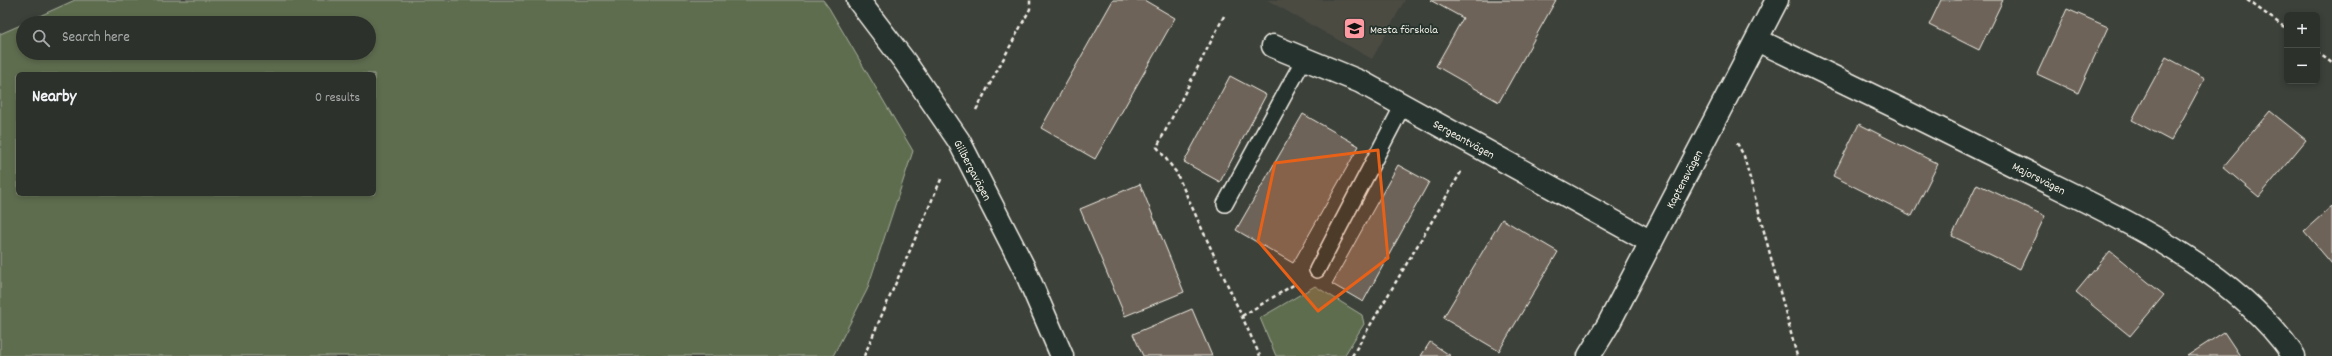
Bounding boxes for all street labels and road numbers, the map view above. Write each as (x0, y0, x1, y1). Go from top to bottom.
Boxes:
street label: Sergeantvägen (1429, 116, 1498, 165)
street label: Gillbergavägen (948, 137, 995, 205)
street label: Kaptensvägen (1663, 147, 1708, 212)
street label: Majorsvägen (2009, 159, 2068, 200)

